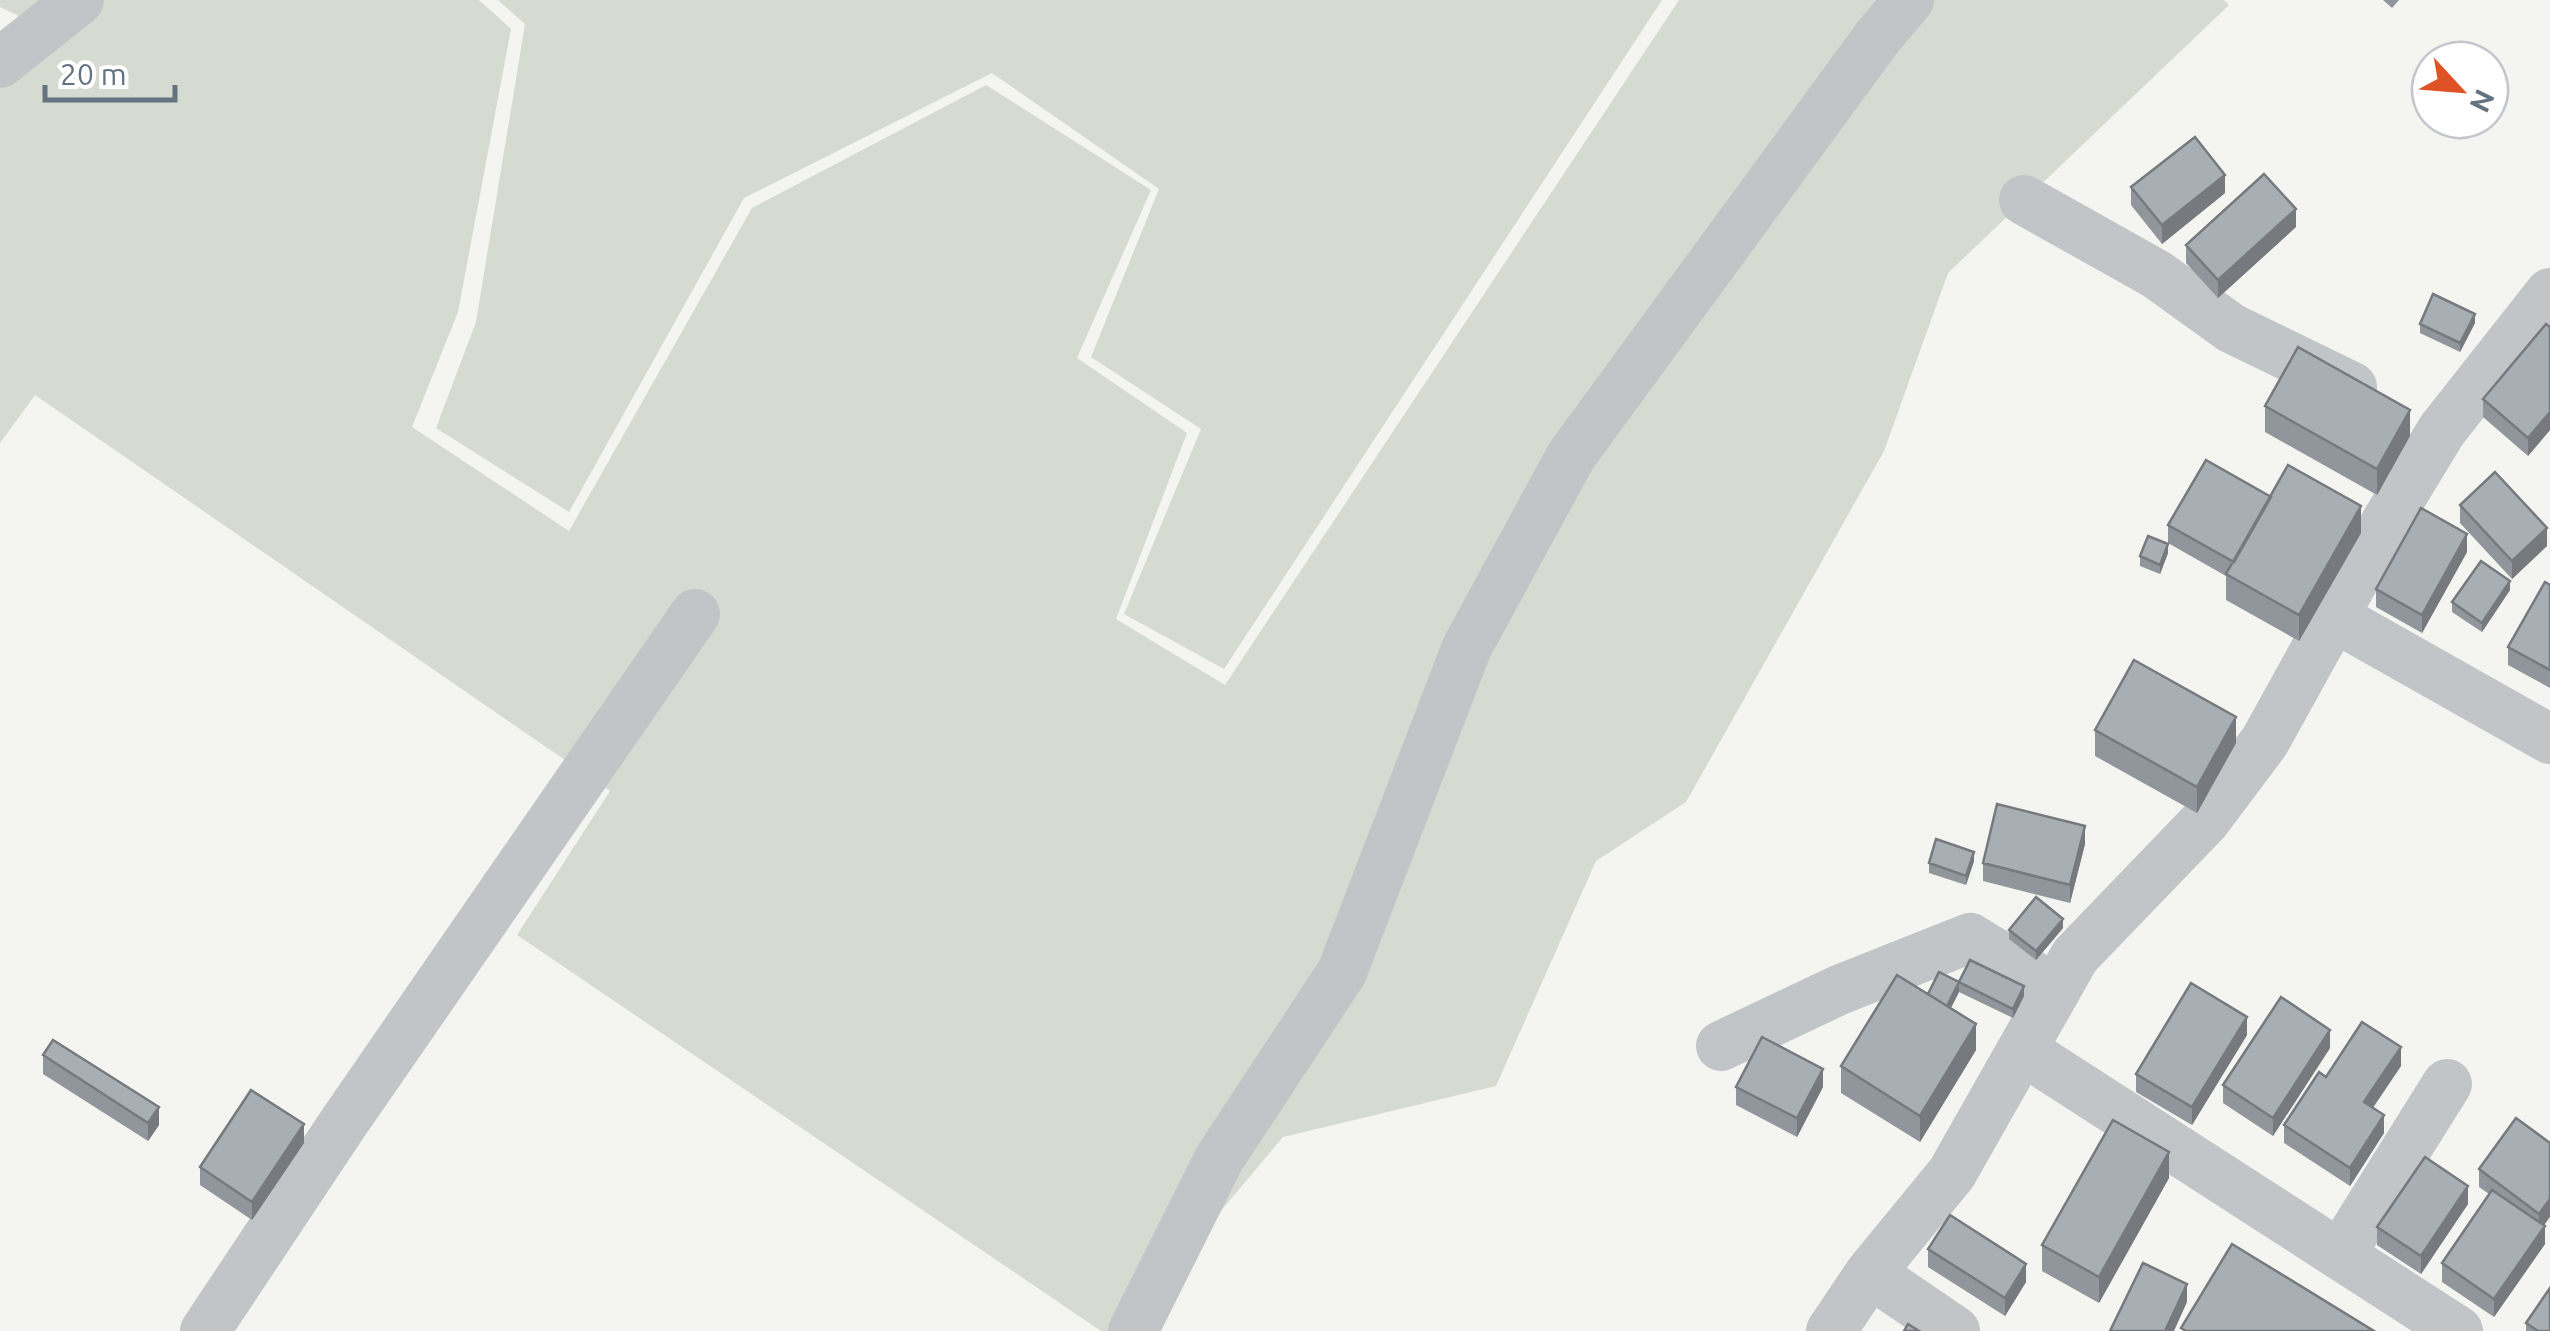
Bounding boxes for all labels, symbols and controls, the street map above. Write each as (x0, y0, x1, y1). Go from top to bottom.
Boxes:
scale bar (45, 40, 175, 102)
north arrow (2410, 40, 2510, 140)
text: 20 m (60, 57, 127, 91)
text: N (2464, 85, 2501, 117)

